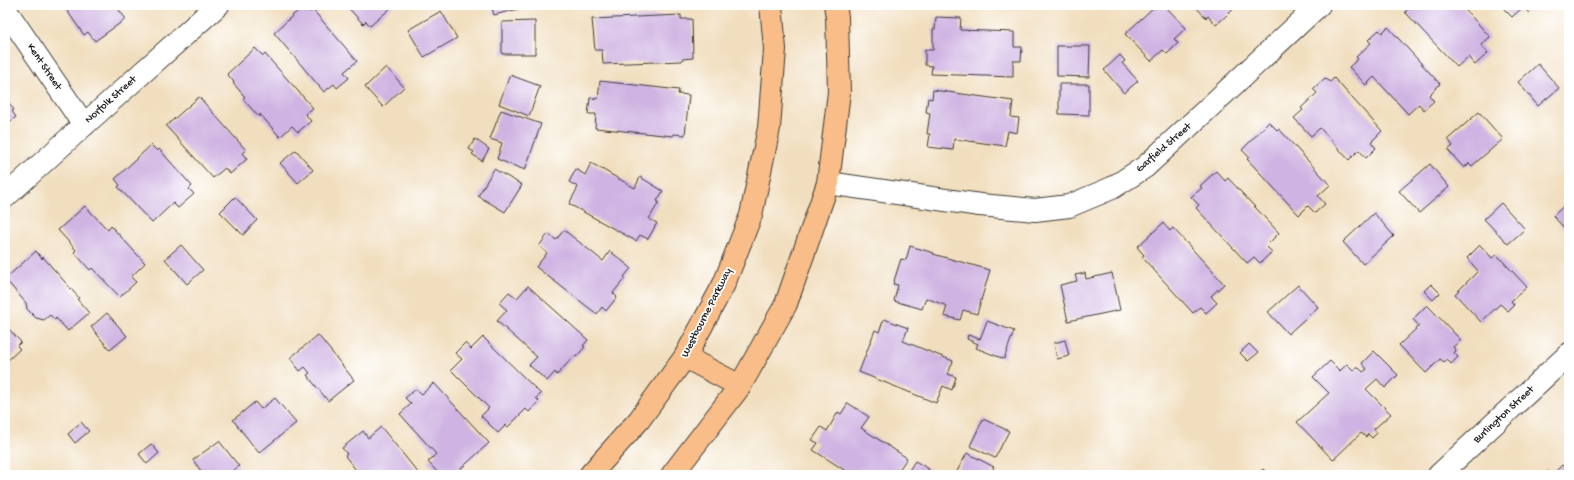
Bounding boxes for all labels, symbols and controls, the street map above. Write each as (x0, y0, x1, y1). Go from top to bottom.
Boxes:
street label: Kent Street (24, 42, 65, 94)
street label: Norfolk Street (82, 72, 140, 126)
street label: Garfield Street (1133, 119, 1195, 175)
street label: Westbourne Parkway (679, 266, 735, 360)
street label: Burlington Street (1471, 383, 1538, 447)

